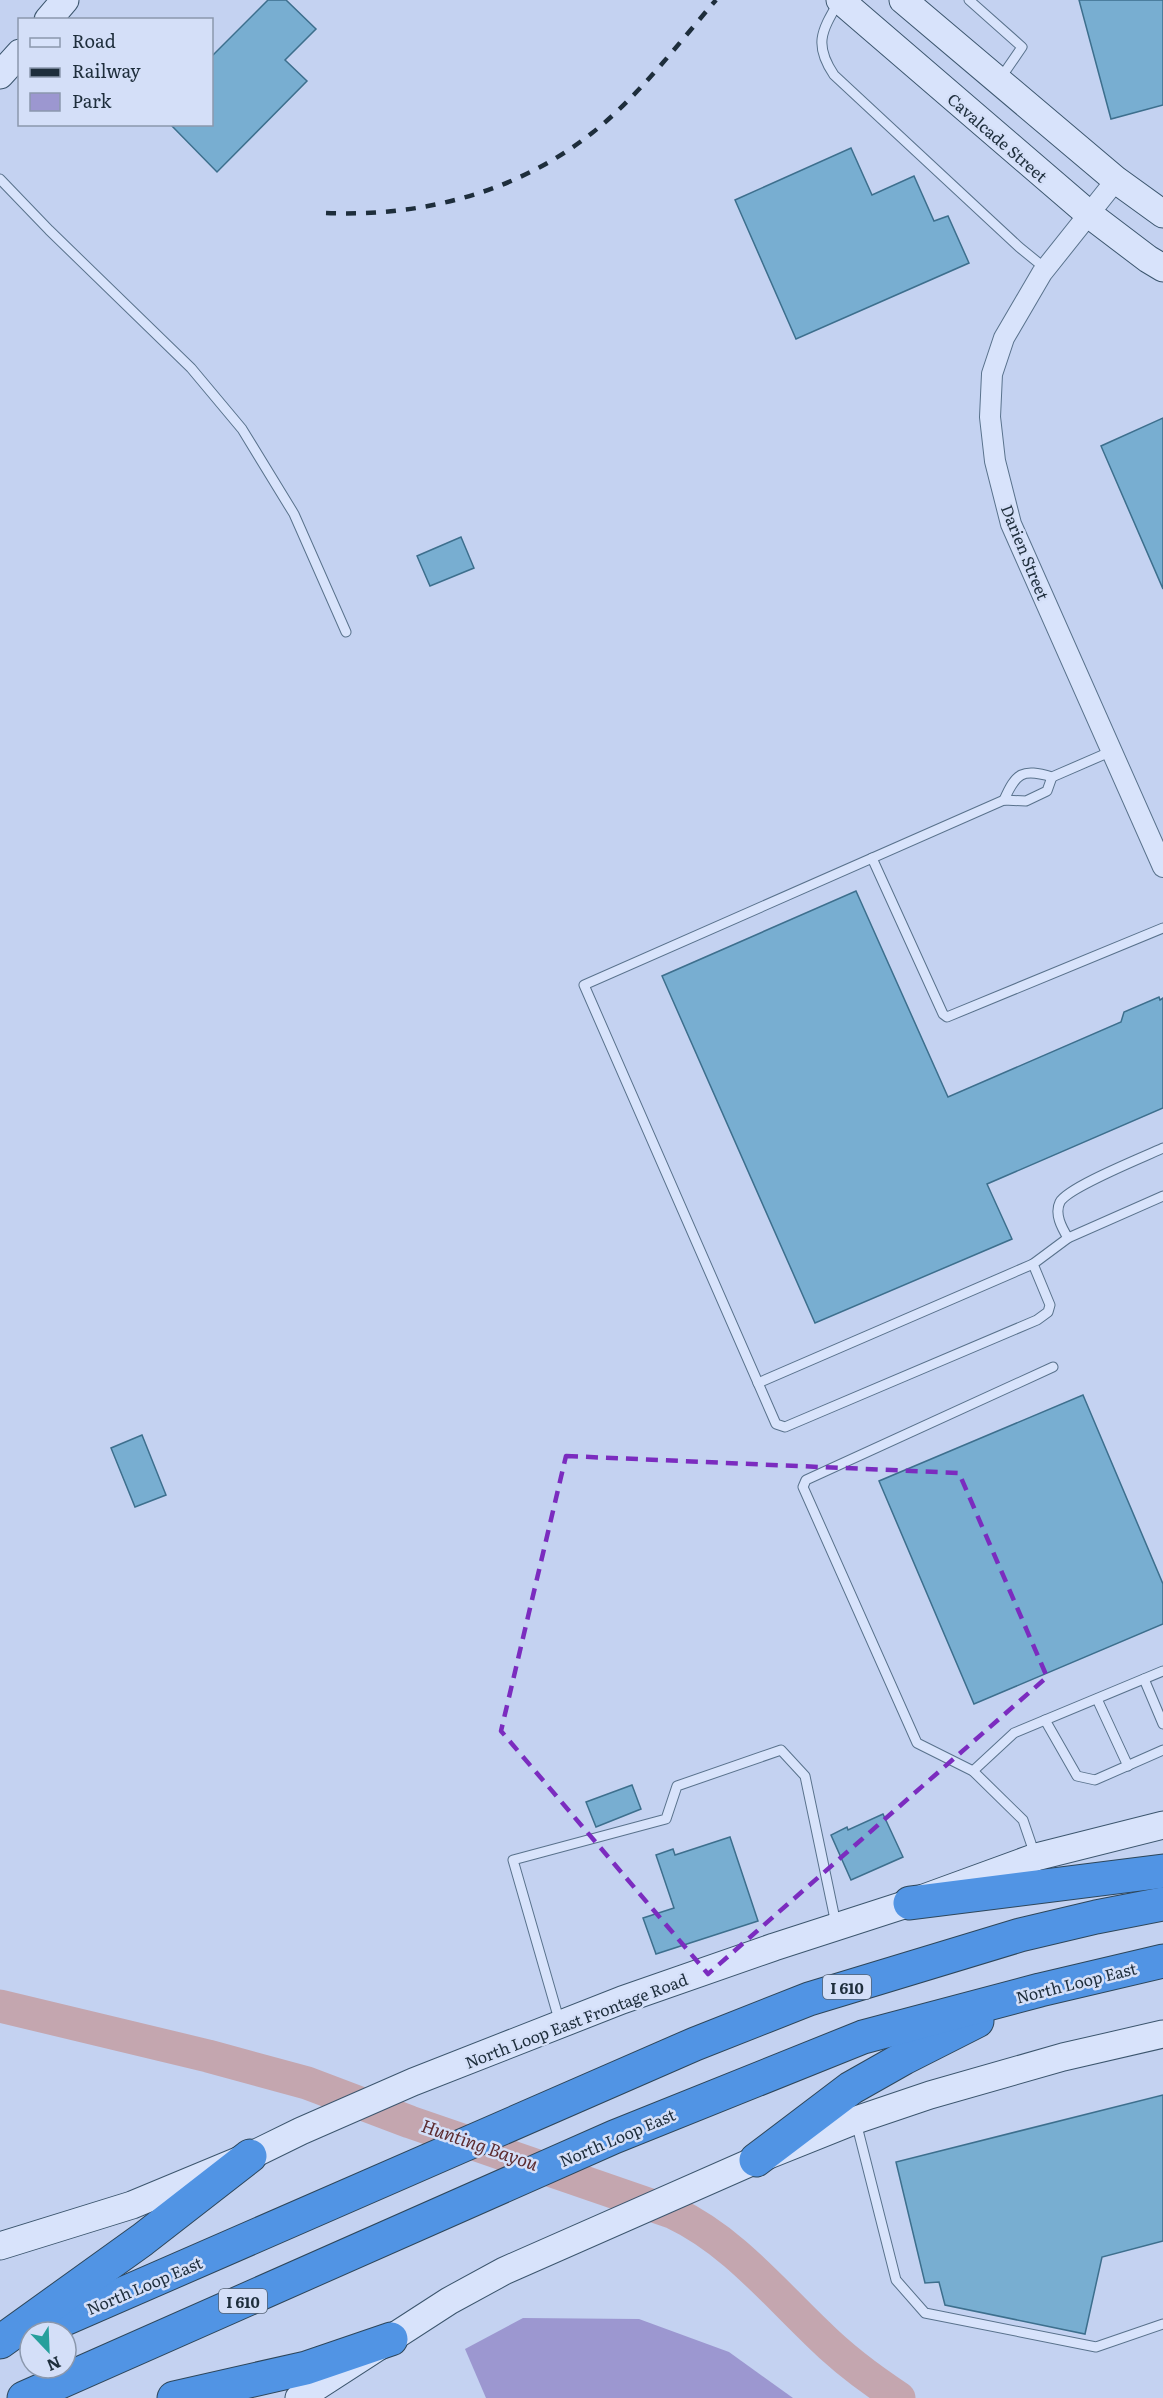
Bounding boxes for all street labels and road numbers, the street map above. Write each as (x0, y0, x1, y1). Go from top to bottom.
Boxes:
street label: Cavalcade Street (943, 87, 1054, 188)
street label: Darien Street (996, 501, 1056, 604)
street label: North Loop East (1013, 1955, 1139, 2009)
street label: North Loop East Frontage Road (461, 1966, 691, 2074)
road number: I 610 (823, 1975, 871, 1999)
street label: North Loop East (555, 2102, 679, 2172)
street label: North Loop East (82, 2250, 206, 2320)
road number: I 610 (219, 2289, 267, 2313)

